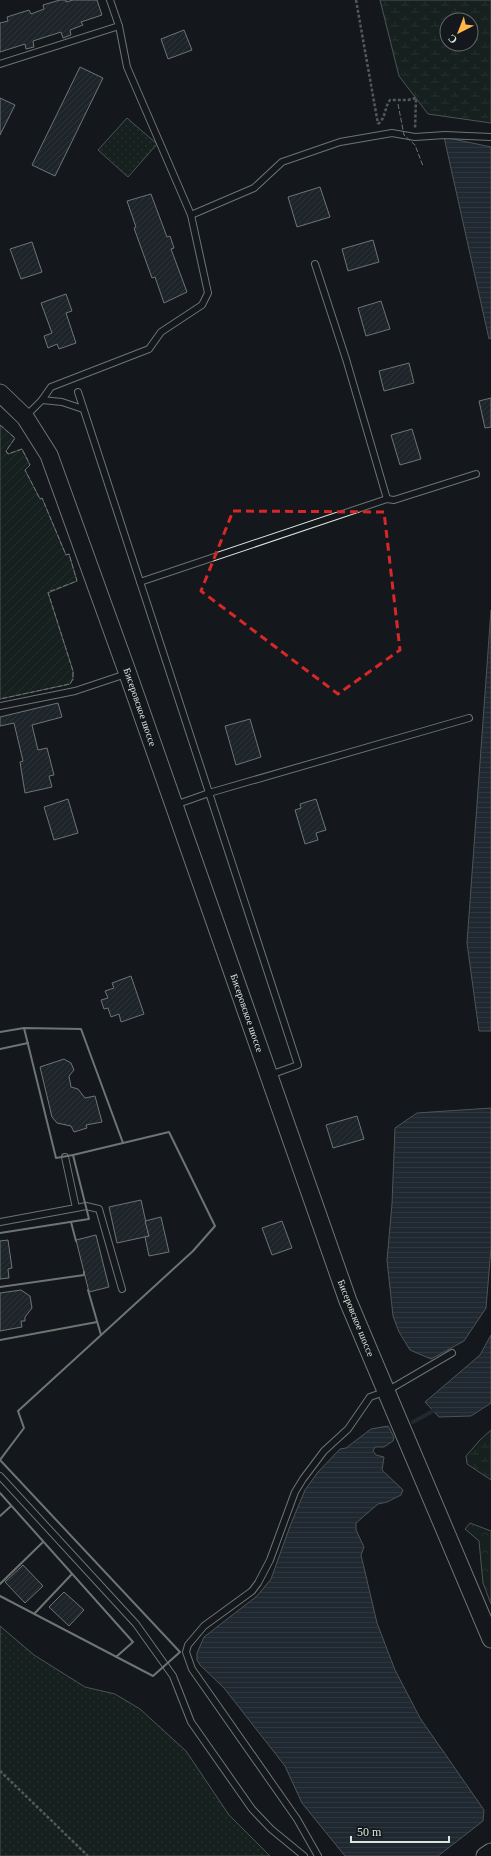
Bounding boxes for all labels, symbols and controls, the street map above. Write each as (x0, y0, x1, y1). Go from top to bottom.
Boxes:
north arrow (439, 12, 479, 52)
text: С (445, 32, 459, 47)
street label: Бисеровское шоссе (121, 666, 159, 748)
street label: Бисеровское шоссе (228, 972, 266, 1054)
street label: Бисеровское шоссе (336, 1278, 377, 1359)
scale bar (351, 1818, 449, 1844)
text: 50 m (357, 1825, 382, 1839)

